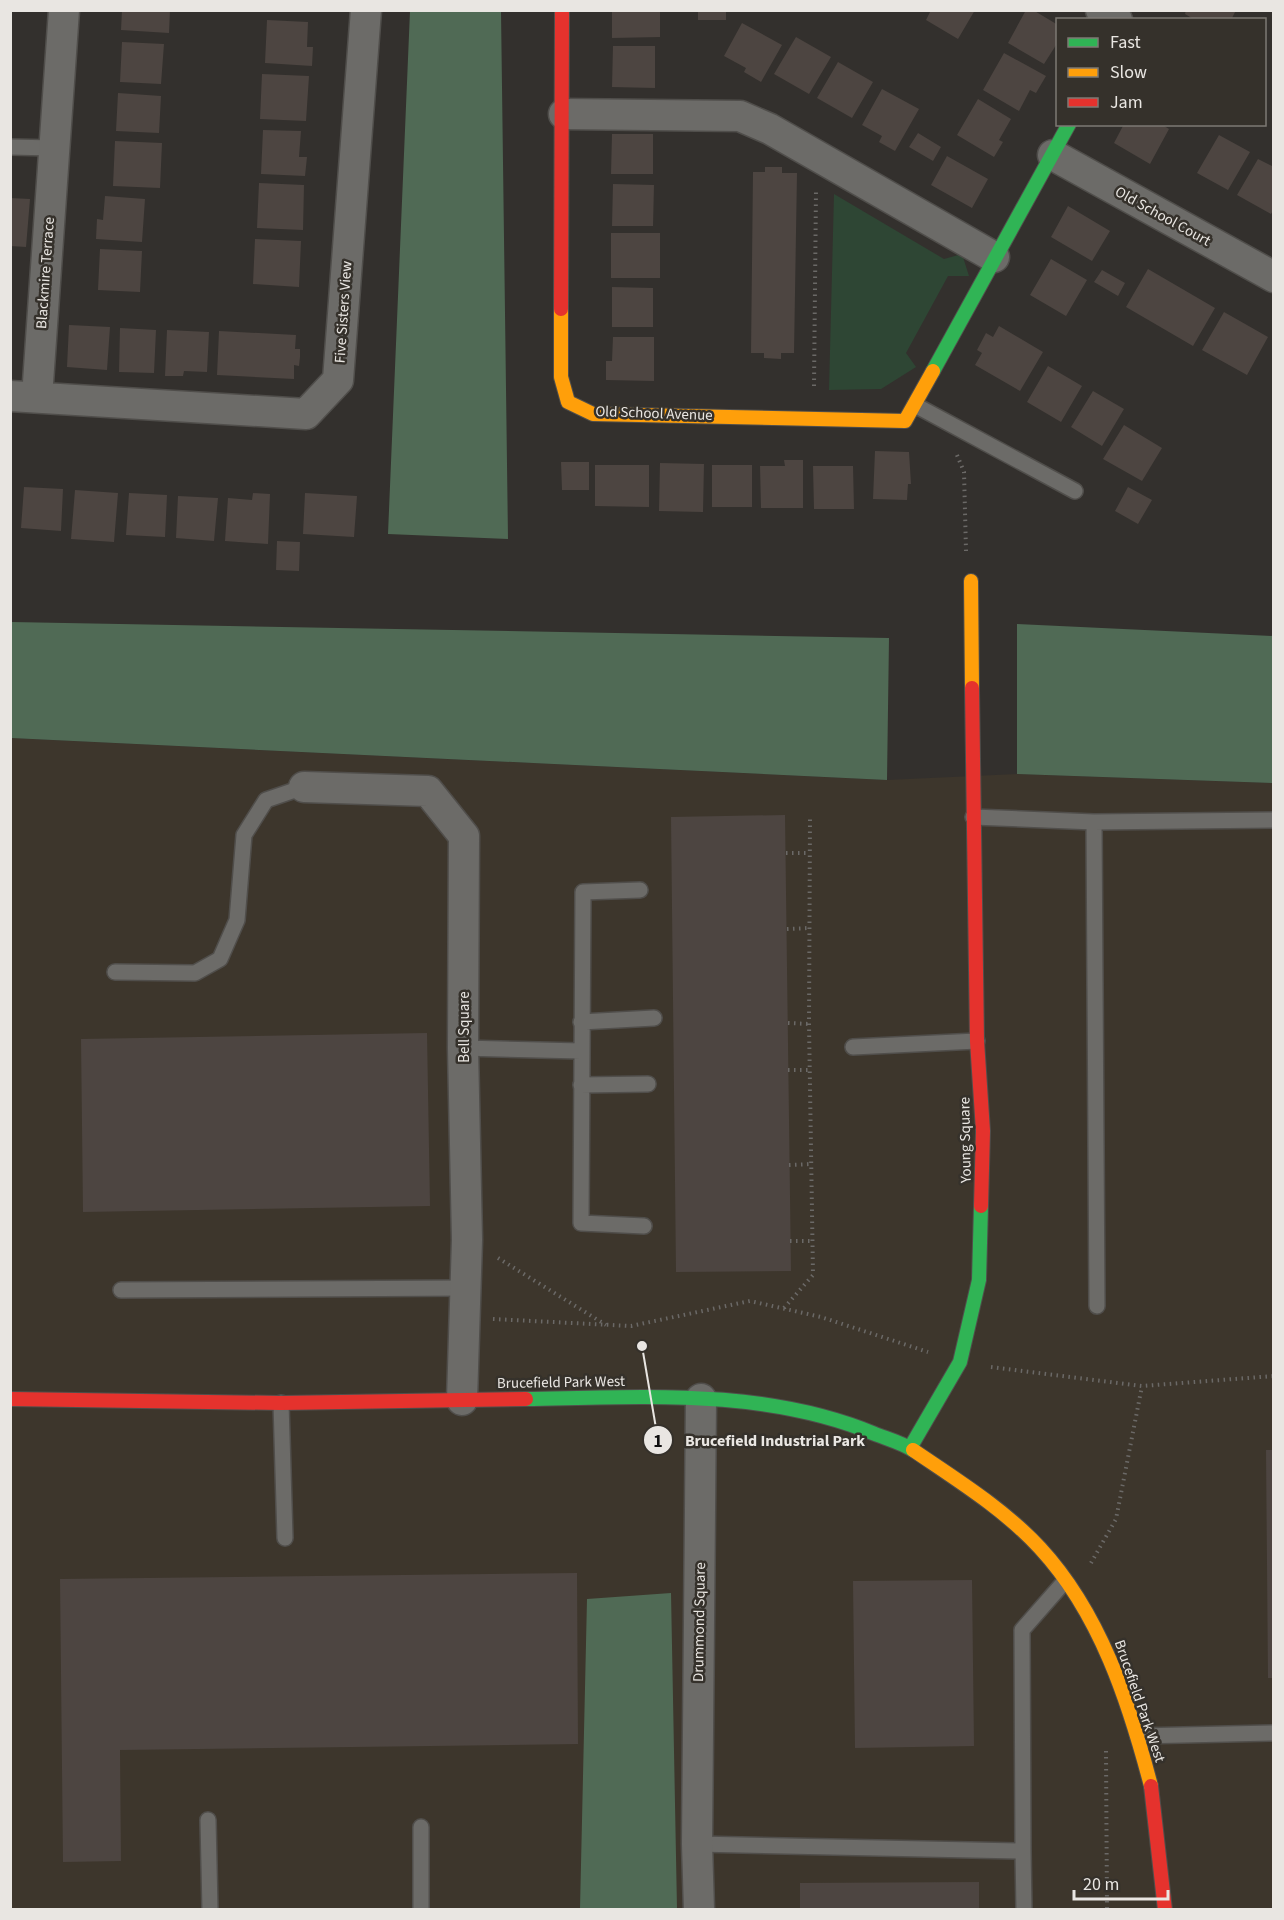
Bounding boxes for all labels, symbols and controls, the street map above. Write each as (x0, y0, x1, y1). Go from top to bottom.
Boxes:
legend (1056, 18, 1266, 126)
text: Fast (1110, 30, 1141, 55)
text: Slow (1110, 60, 1147, 85)
text: Jam (1110, 90, 1143, 115)
street label: Old School Court (1111, 181, 1214, 251)
street label: Blackmire Terrace (31, 216, 60, 330)
street label: Five Sisters View (329, 260, 358, 364)
street label: Old School Avenue (595, 401, 713, 426)
street label: Bell Square (454, 991, 475, 1063)
street label: Young Square (954, 1097, 977, 1184)
street label: Brucefield Park West (497, 1371, 625, 1394)
callout: Brucefield Industrial Park (643, 1423, 877, 1457)
text: 1 (653, 1429, 663, 1454)
text: Brucefield Industrial Park (685, 1430, 865, 1452)
street label: Drummond Square (688, 1562, 711, 1682)
street label: Brucefield Park West (1109, 1637, 1170, 1765)
scale bar (1074, 1863, 1168, 1901)
text: 20 m (1083, 1872, 1119, 1897)

